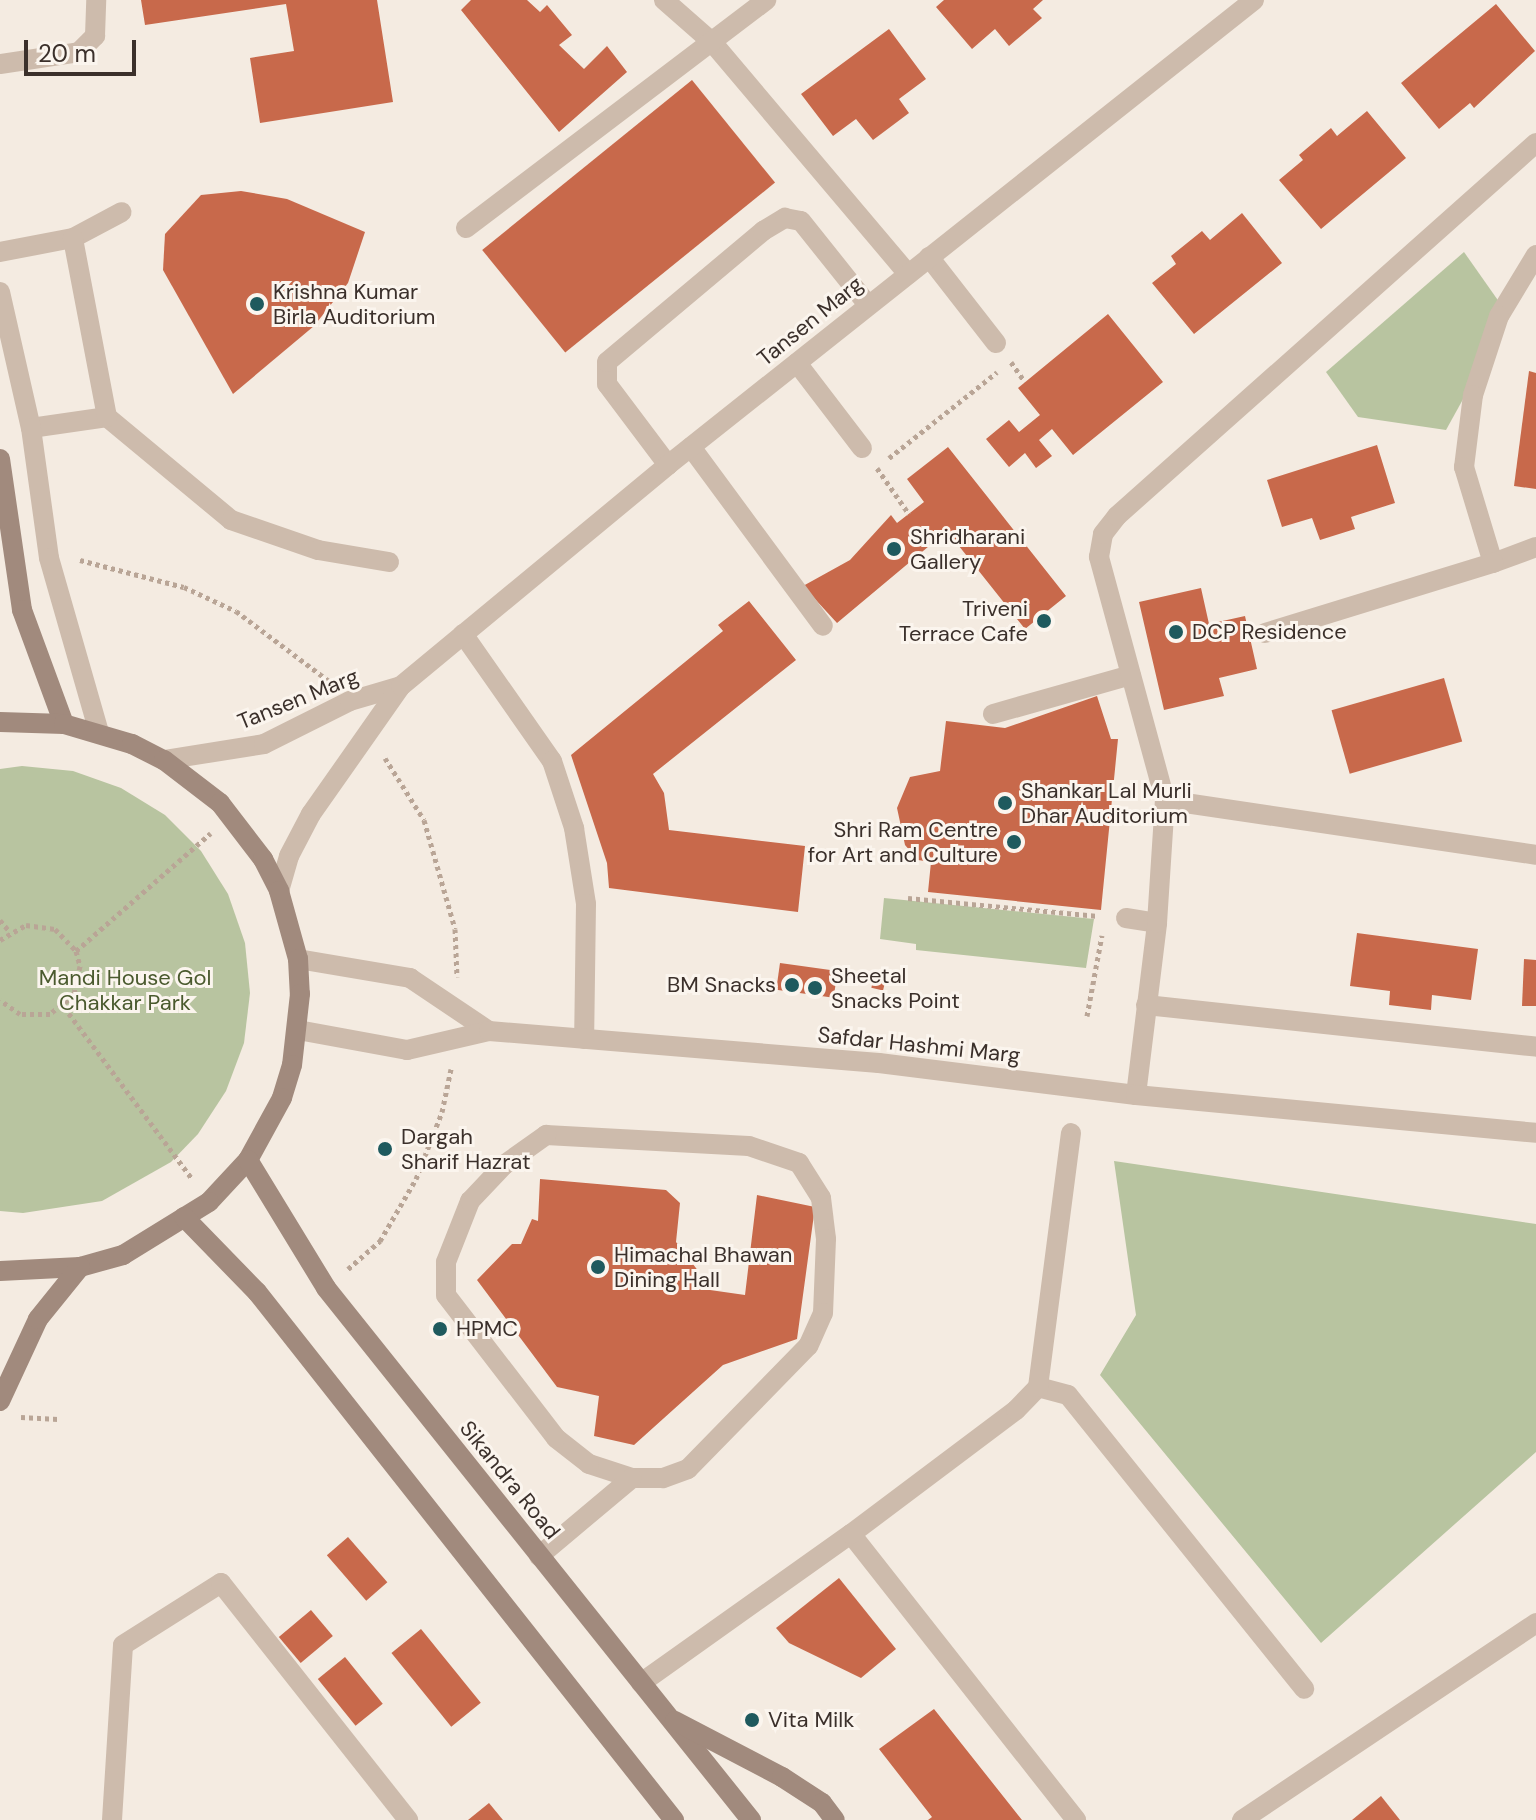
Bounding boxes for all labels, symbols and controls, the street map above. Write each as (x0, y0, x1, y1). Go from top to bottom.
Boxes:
scale bar (28, 24, 140, 74)
text: 20 m (38, 38, 96, 69)
street label: Tansen Marg (752, 270, 868, 372)
place label: Krishna Kumar Birla Auditorium (273, 278, 435, 330)
marker: Krishna Kumar Birla Auditorium (248, 295, 266, 313)
place label: Shridharani Gallery (910, 523, 1025, 574)
marker: Shridharani Gallery (885, 540, 903, 558)
place label: Triveni Terrace Cafe (899, 595, 1028, 646)
marker: Triveni Terrace Cafe (1035, 612, 1053, 630)
place label: DCP Residence (1192, 619, 1347, 645)
marker: DCP Residence (1167, 623, 1185, 641)
street label: Tansen Marg (234, 663, 362, 735)
place label: Shankar Lal Murli Dhar Auditorium (1021, 777, 1192, 828)
marker: Shankar Lal Murli Dhar Auditorium (996, 794, 1014, 812)
place label: Shri Ram Centre for Art and Culture (808, 816, 998, 868)
marker: Shri Ram Centre for Art and Culture (1005, 833, 1023, 851)
place label: Sheetal Snacks Point (831, 962, 960, 1014)
park label: Mandi House Gol Chakkar Park (39, 964, 211, 1016)
place label: BM Snacks (667, 972, 776, 998)
marker: BM Snacks (783, 976, 801, 994)
marker: Sheetal Snacks Point (806, 979, 824, 997)
street label: Safdar Hashmi Marg (816, 1021, 1022, 1069)
place label: Dargah Sharif Hazrat (401, 1123, 531, 1174)
marker: Dargah Sharif Hazrat (376, 1140, 394, 1158)
place label: Himachal Bhawan Dining Hall (614, 1241, 792, 1292)
marker: Himachal Bhawan Dining Hall (589, 1258, 607, 1276)
place label: HPMC (456, 1316, 518, 1342)
marker: HPMC (431, 1320, 449, 1338)
street label: Sikandra Road (454, 1416, 566, 1544)
place label: Vita Milk (768, 1707, 854, 1733)
marker: Vita Milk (743, 1711, 761, 1729)

